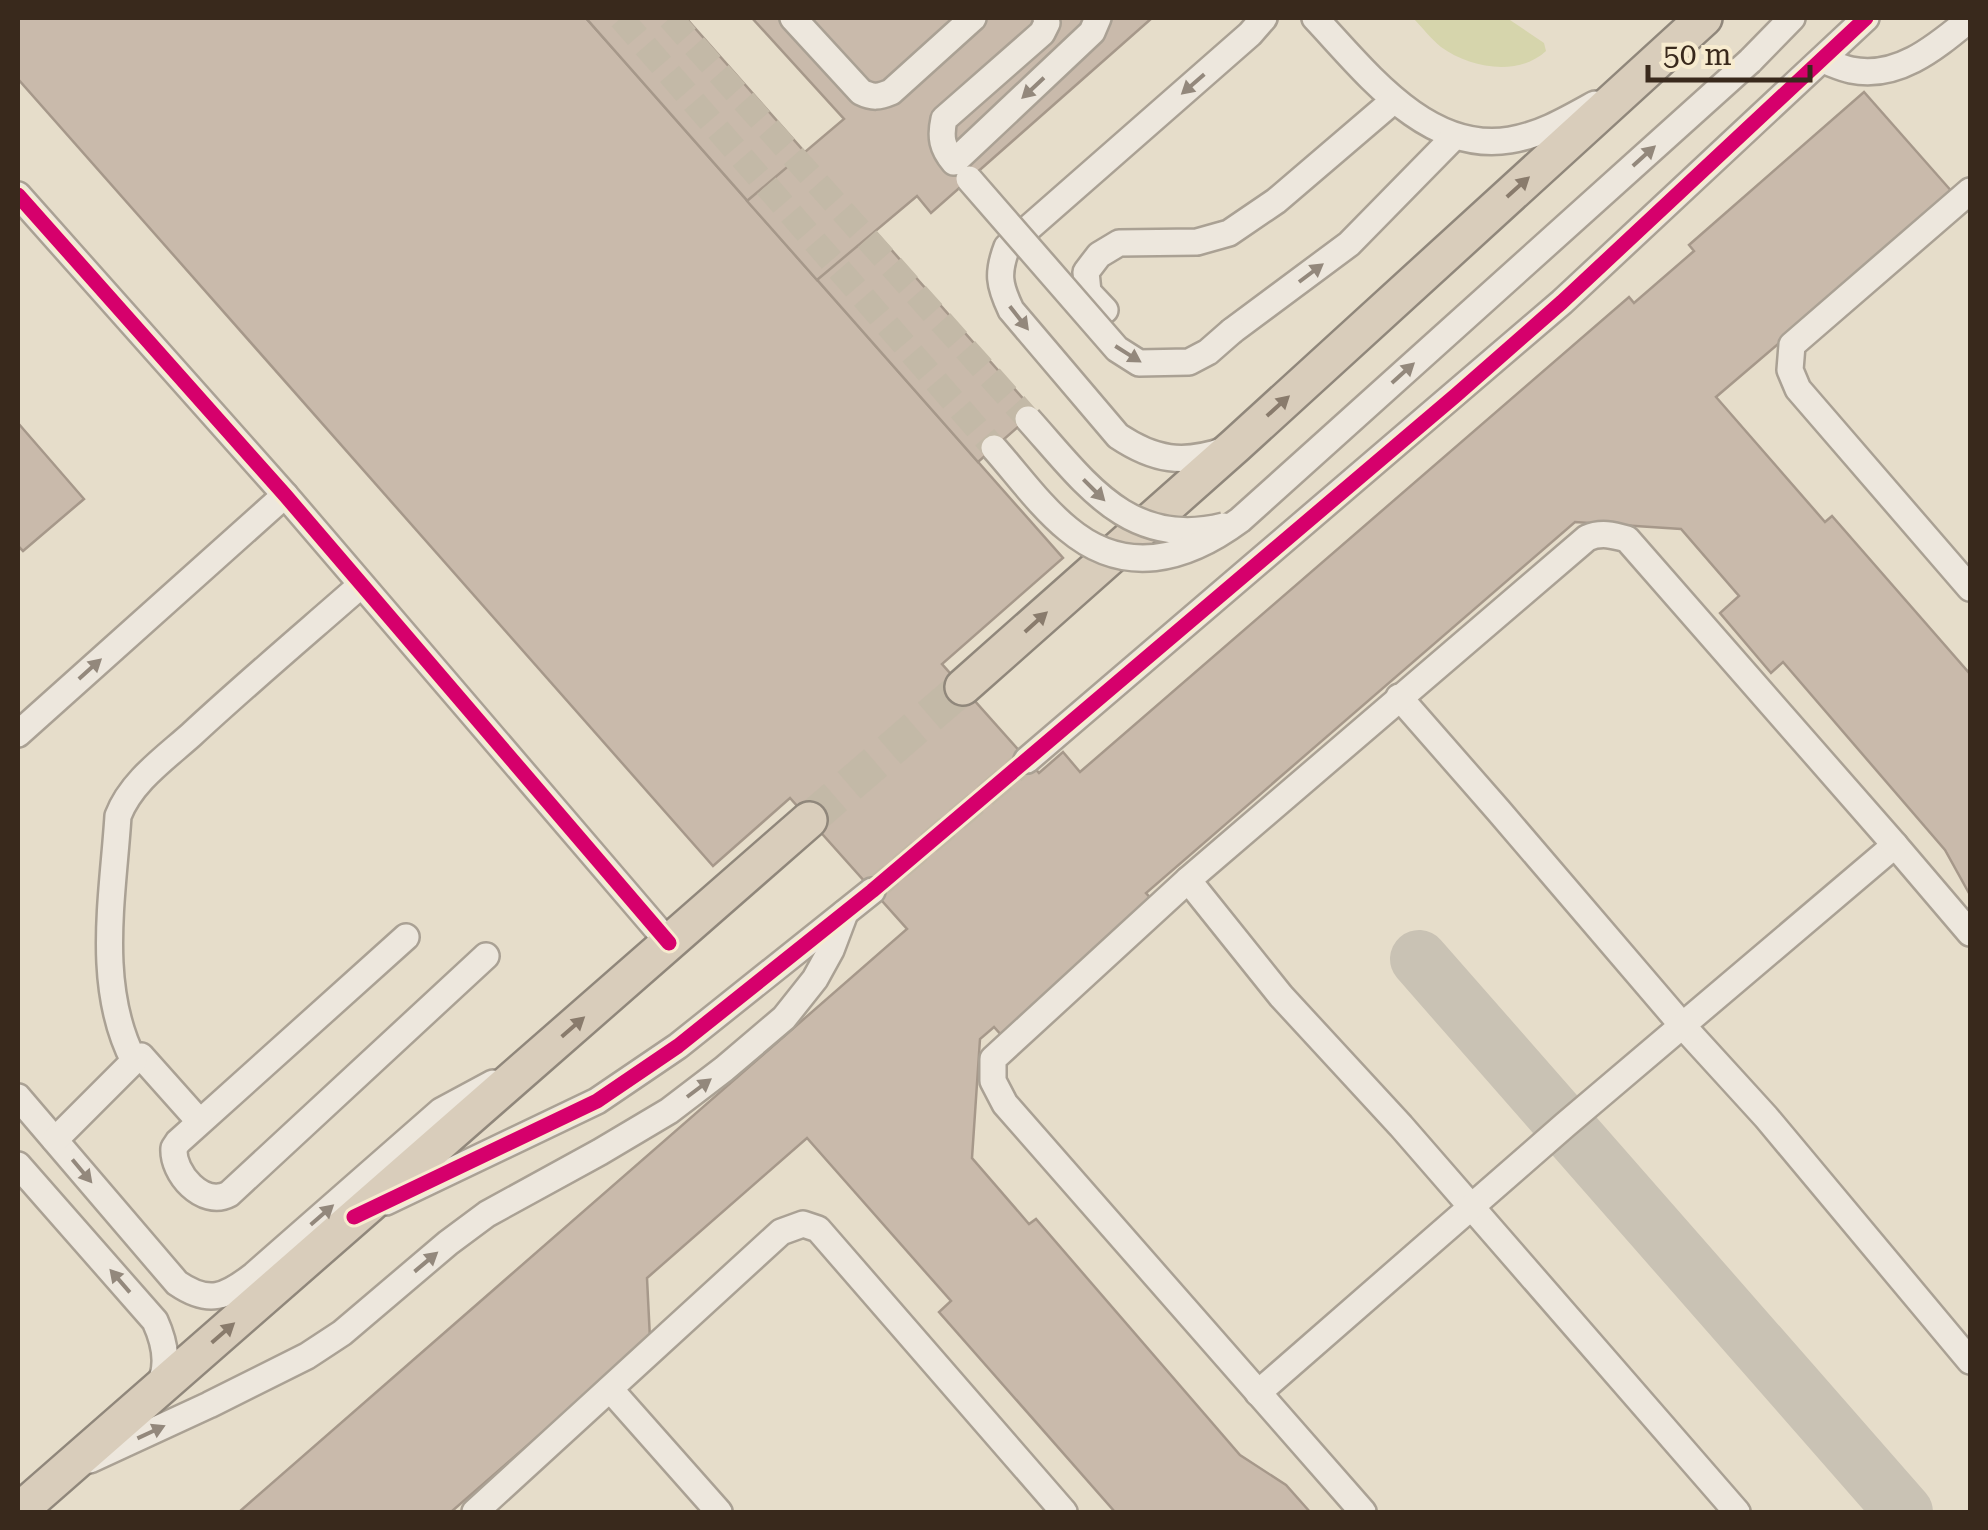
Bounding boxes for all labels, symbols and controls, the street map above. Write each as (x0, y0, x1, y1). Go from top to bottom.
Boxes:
scale bar (1648, 20, 1810, 82)
text: 50 m (1663, 37, 1732, 72)
one-way arrow (1181, 73, 1206, 95)
one-way arrow (1021, 76, 1045, 99)
one-way arrow (1632, 145, 1656, 168)
one-way arrow (1506, 176, 1530, 199)
one-way arrow (1298, 264, 1324, 284)
one-way arrow (1009, 305, 1030, 331)
one-way arrow (1114, 344, 1141, 363)
one-way arrow (1390, 363, 1415, 385)
one-way arrow (1266, 395, 1290, 418)
one-way arrow (1081, 478, 1105, 502)
one-way arrow (1023, 612, 1048, 634)
one-way arrow (77, 658, 102, 680)
one-way arrow (560, 1016, 585, 1038)
one-way arrow (686, 1078, 712, 1098)
one-way arrow (70, 1158, 92, 1183)
one-way arrow (309, 1205, 334, 1227)
one-way arrow (413, 1252, 438, 1273)
one-way arrow (109, 1269, 131, 1294)
one-way arrow (210, 1322, 235, 1344)
one-way arrow (136, 1424, 166, 1440)

